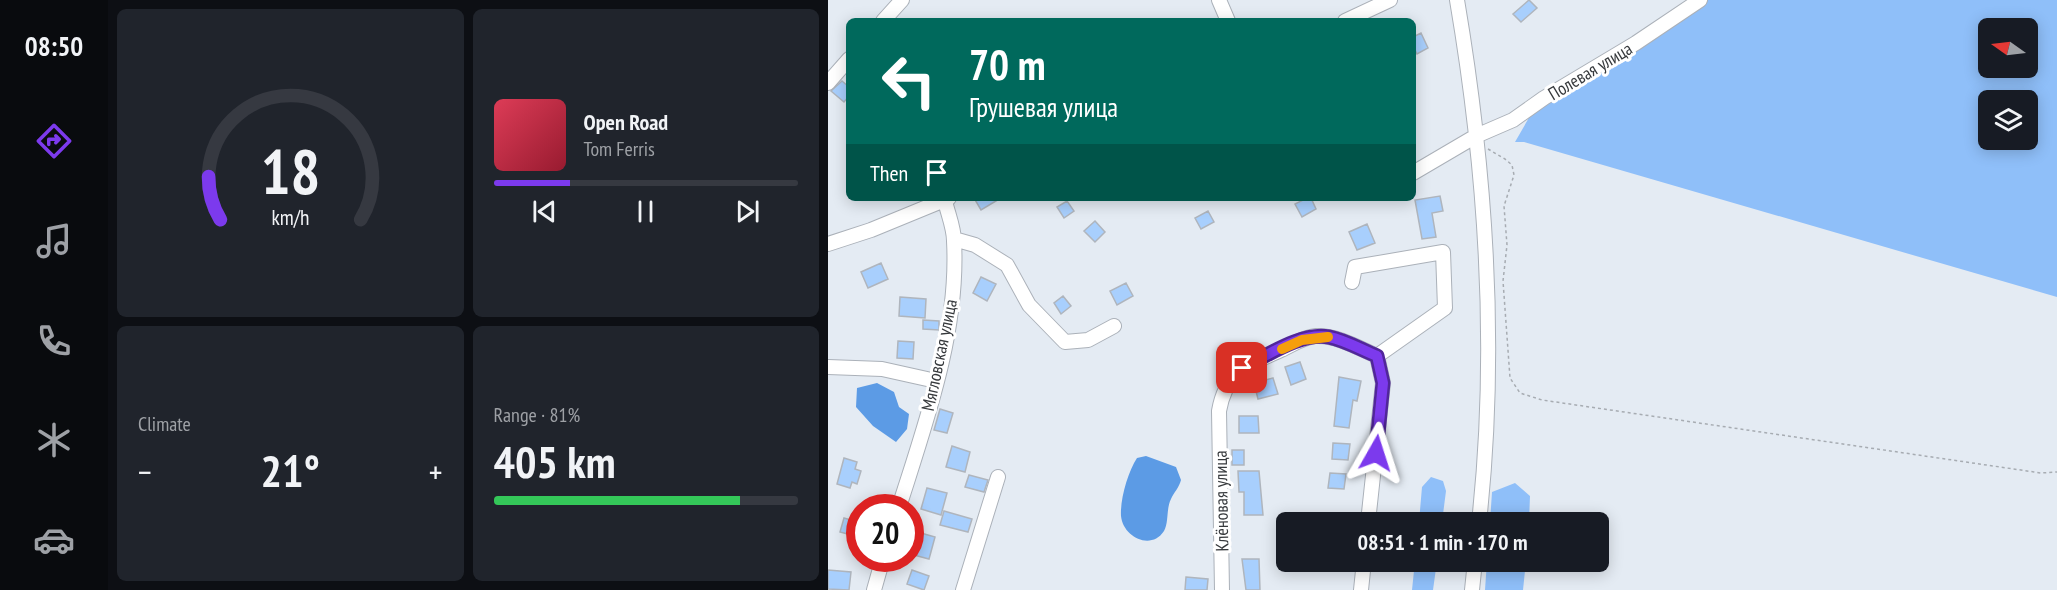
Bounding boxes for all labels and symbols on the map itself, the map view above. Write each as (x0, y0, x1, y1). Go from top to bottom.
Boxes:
north arrow (1978, 18, 2038, 78)
street label: Полевая улица (1544, 37, 1636, 105)
street label: Мягловская улица (916, 297, 962, 413)
pin (1216, 342, 1267, 393)
position arrow (1344, 421, 1408, 485)
street label: Клёновая улица (1209, 450, 1233, 552)
speed limit sign: 20 (846, 494, 924, 572)

